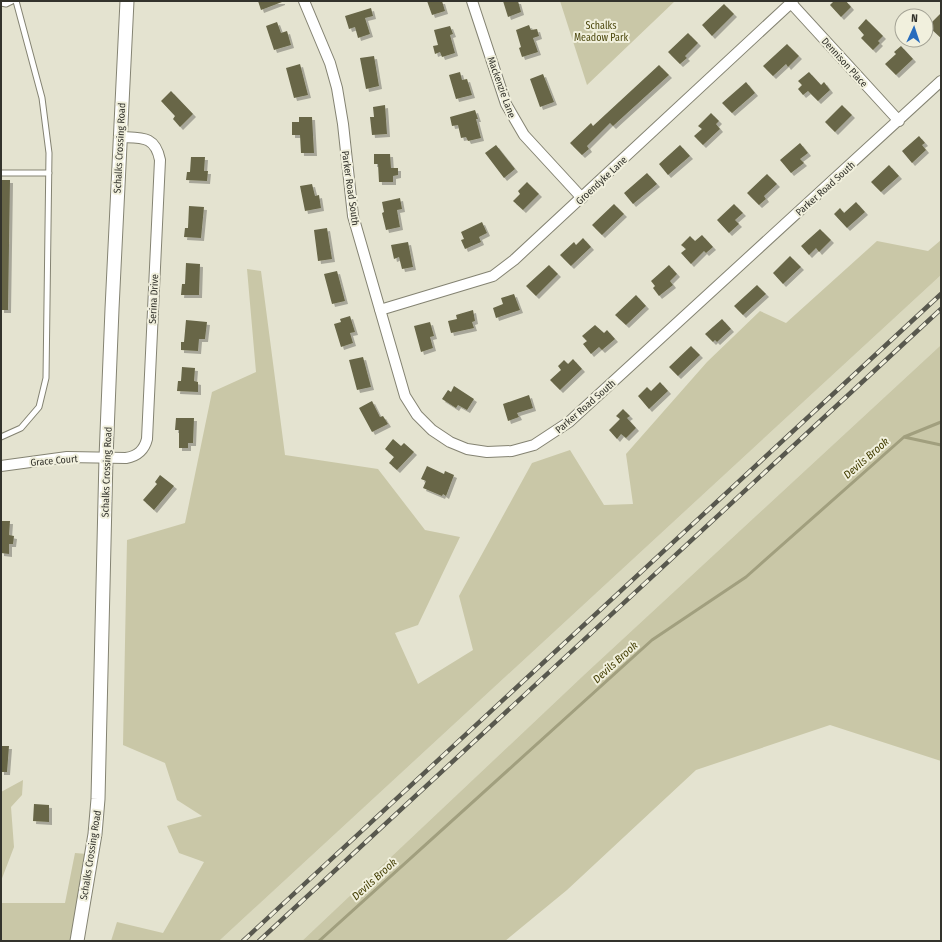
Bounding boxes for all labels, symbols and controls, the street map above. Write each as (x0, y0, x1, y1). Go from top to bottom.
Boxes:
north arrow (894, 8, 934, 48)
text: N (911, 12, 918, 25)
park label: Schalks Meadow Park (574, 20, 628, 44)
street label: Dennison Place (819, 35, 870, 90)
street label: Mackenzie Lane (484, 55, 518, 120)
street label: Schalks Crossing Road (112, 103, 128, 194)
street label: Parker Road South (339, 150, 361, 226)
street label: Groendyke Lane (574, 154, 630, 207)
street label: Parker Road South (794, 159, 858, 218)
street label: Serina Drive (147, 274, 161, 324)
street label: Parker Road South (553, 377, 618, 436)
street label: Schalks Crossing Road (99, 427, 115, 518)
water label: Devils Brook (841, 435, 892, 482)
street label: Grace Court (30, 453, 79, 469)
water label: Devils Brook (590, 638, 641, 686)
street label: Schalks Crossing Road (78, 809, 104, 901)
water label: Devils Brook (349, 855, 400, 903)

